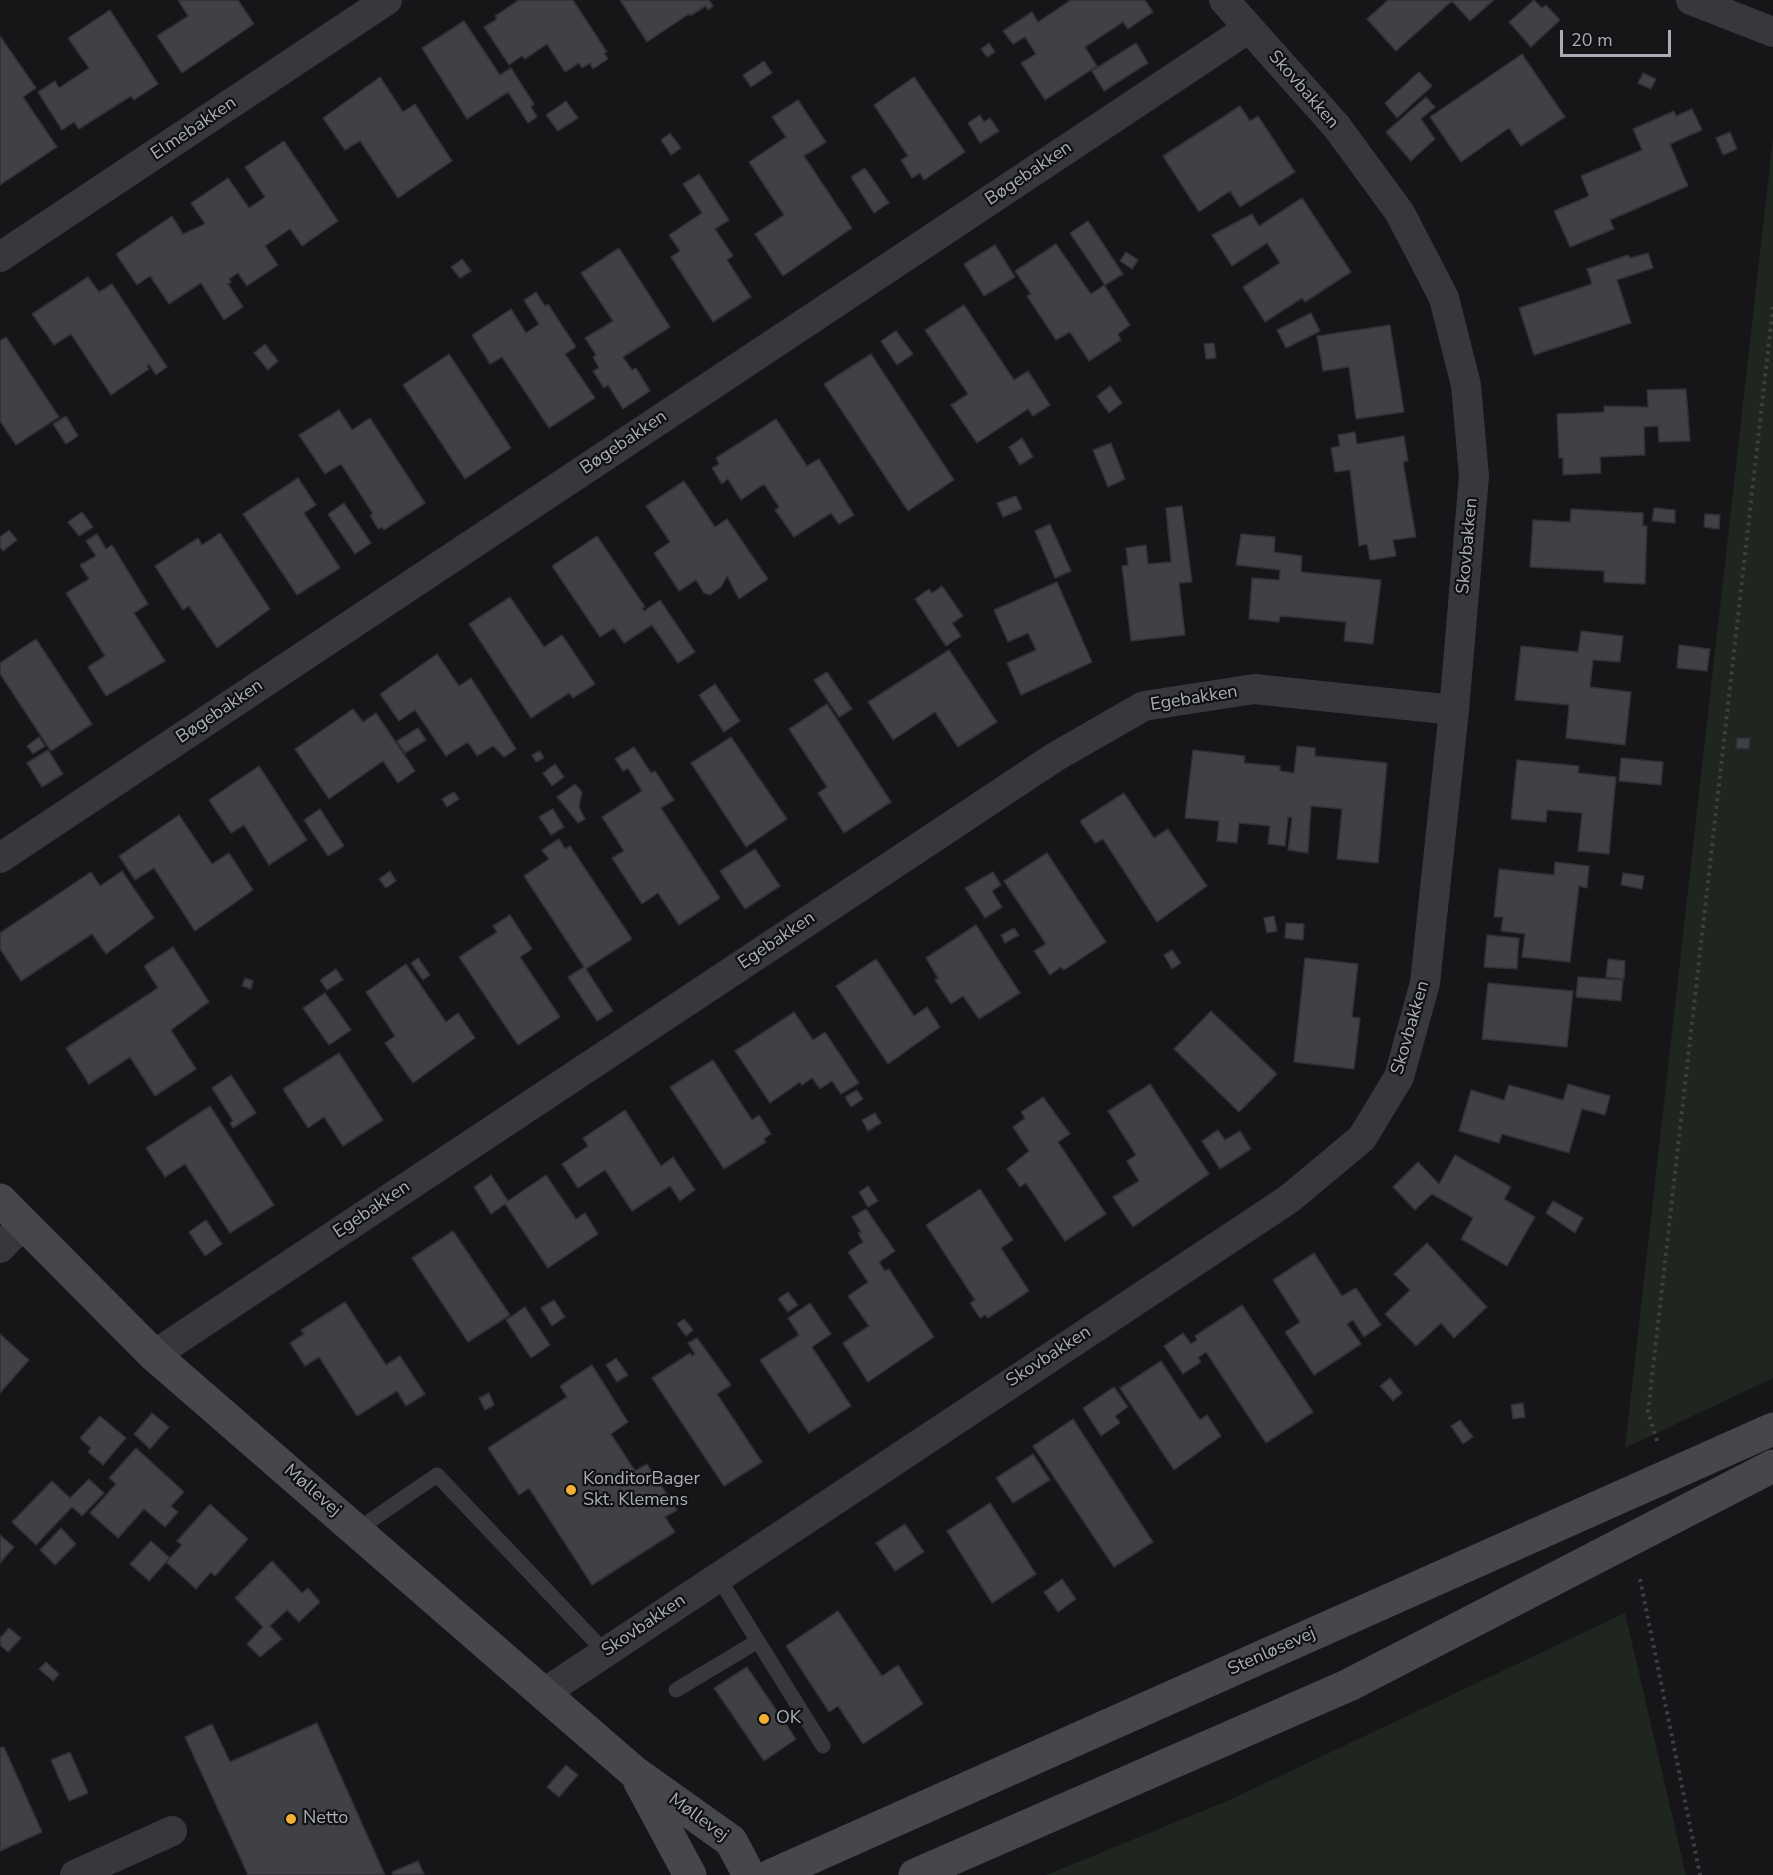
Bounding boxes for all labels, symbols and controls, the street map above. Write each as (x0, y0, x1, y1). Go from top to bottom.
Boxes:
scale bar (1563, 18, 1674, 56)
text: 20 m (1571, 28, 1613, 52)
street label: Skovbakken (1263, 46, 1343, 134)
street label: Elmebakken (147, 93, 241, 165)
street label: Bøgebakken (982, 137, 1076, 211)
street label: Bøgebakken (577, 406, 671, 480)
street label: Skovbakken (1453, 497, 1483, 595)
street label: Bøgebakken (173, 675, 267, 749)
street label: Egebakken (1149, 681, 1239, 717)
street label: Egebakken (734, 907, 820, 975)
street label: Skovbakken (1387, 979, 1435, 1077)
street label: Egebakken (329, 1176, 415, 1244)
street label: Skovbakken (1003, 1322, 1095, 1392)
street label: Møllevej (279, 1460, 345, 1522)
place label: KonditorBager Skt. Klemens (583, 1469, 700, 1512)
marker: KonditorBager Skt. Klemens (564, 1483, 578, 1497)
street label: Skovbakken (598, 1590, 690, 1662)
street label: Stenløsevej (1225, 1623, 1319, 1681)
place label: OK (776, 1708, 801, 1730)
marker: OK (757, 1712, 771, 1726)
street label: Møllevej (664, 1789, 732, 1847)
place label: Netto (303, 1808, 348, 1830)
marker: Netto (284, 1812, 298, 1826)

